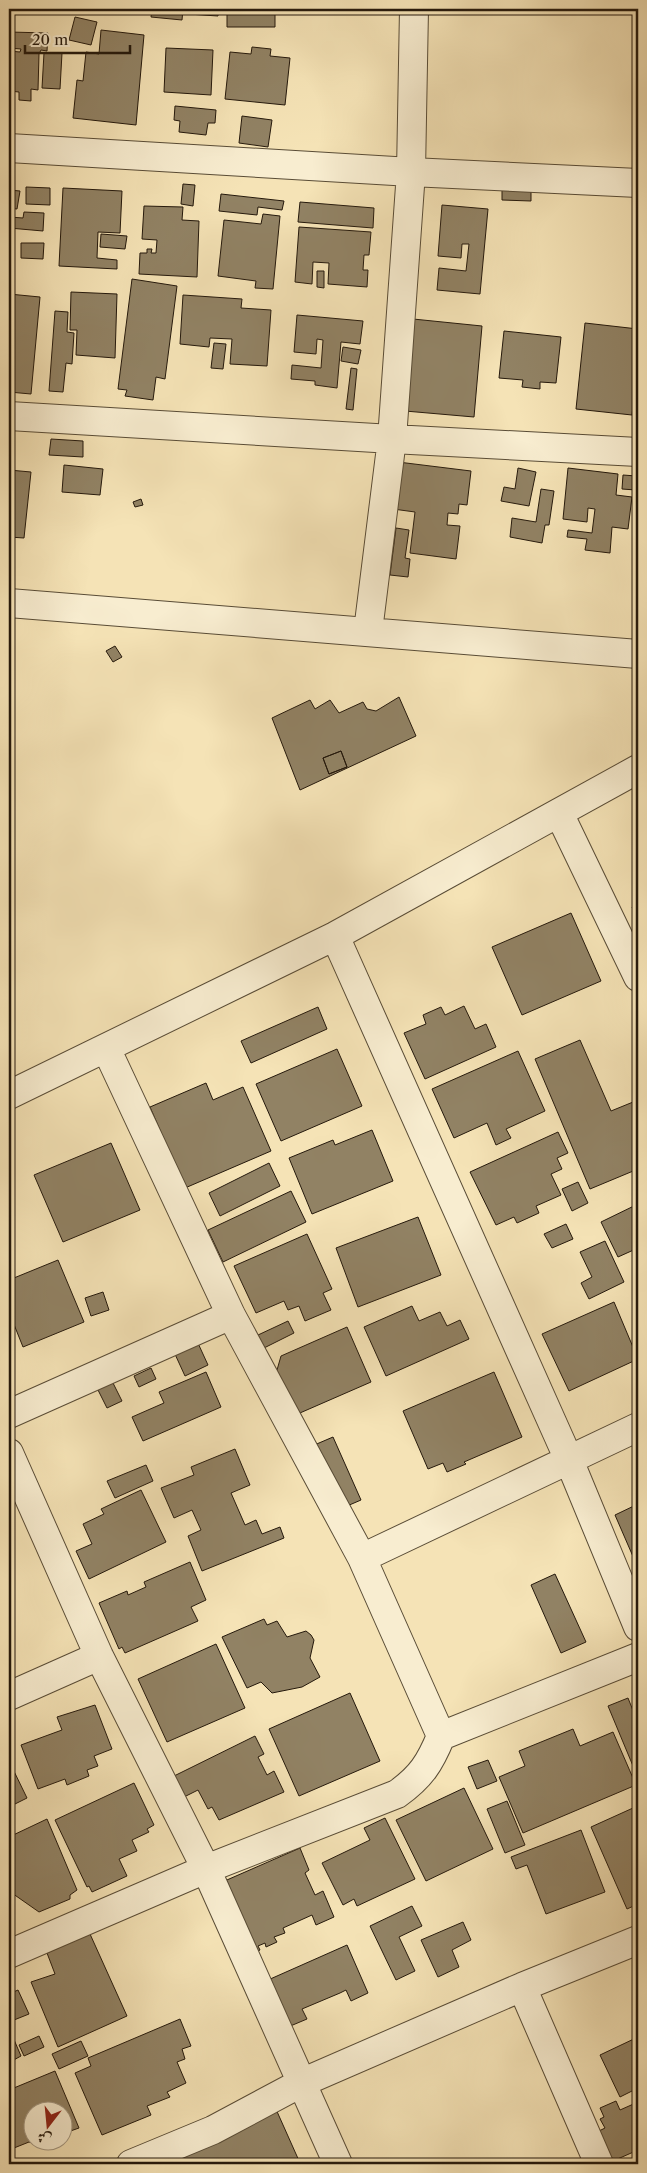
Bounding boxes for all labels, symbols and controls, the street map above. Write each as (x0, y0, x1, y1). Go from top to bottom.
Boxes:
scale bar (25, 22, 130, 54)
text: 20 m (32, 30, 68, 49)
north arrow (22, 2100, 72, 2150)
text: ش (35, 2128, 54, 2149)

